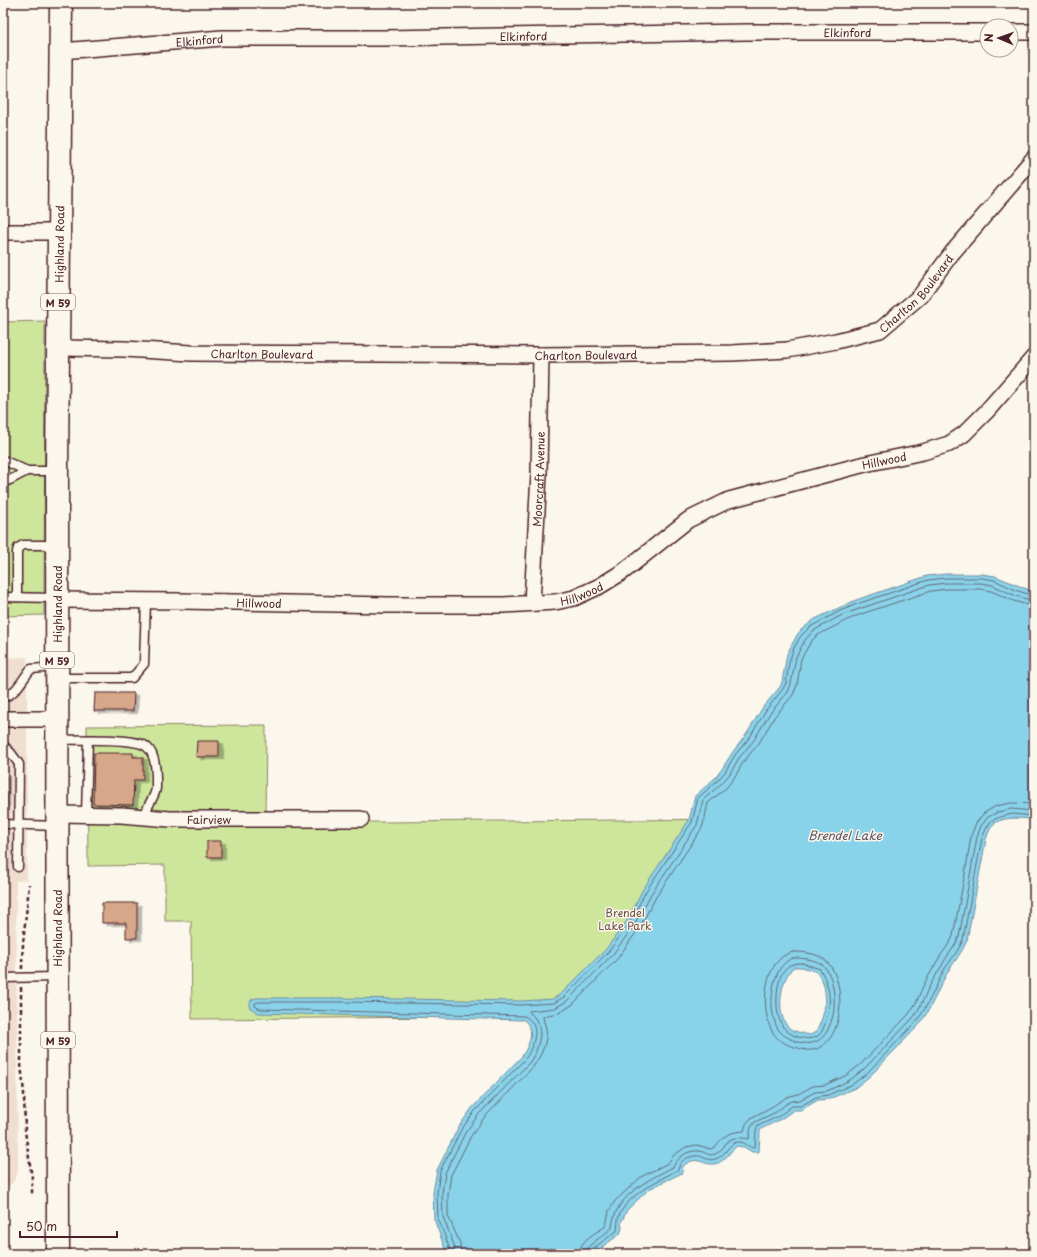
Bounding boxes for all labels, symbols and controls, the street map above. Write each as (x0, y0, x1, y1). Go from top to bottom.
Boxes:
north arrow (979, 18, 1019, 58)
street label: Elkinford (824, 24, 871, 41)
street label: Elkinford (499, 27, 547, 45)
street label: Elkinford (175, 29, 224, 50)
text: N (980, 33, 997, 42)
street label: Highland Road (50, 205, 68, 283)
street label: Charlton Boulevard (875, 250, 957, 336)
road number: M 59 (41, 294, 75, 310)
street label: Charlton Boulevard (210, 345, 314, 362)
street label: Charlton Boulevard (534, 345, 638, 364)
street label: Moorcraft Avenue (528, 431, 548, 527)
street label: Hillwood (860, 447, 908, 473)
street label: Highland Road (49, 565, 66, 643)
street label: Hillwood (558, 577, 606, 609)
street label: Hillwood (236, 594, 282, 611)
road number: M 59 (40, 652, 74, 668)
street label: Fairview (187, 811, 232, 828)
water label: Brendel Lake (808, 826, 882, 844)
street label: Highland Road (49, 889, 66, 967)
park label: Brendel Lake Park (598, 904, 652, 934)
road number: M 59 (41, 1032, 75, 1048)
scale bar (20, 1213, 117, 1239)
text: 50 m (26, 1217, 57, 1235)

